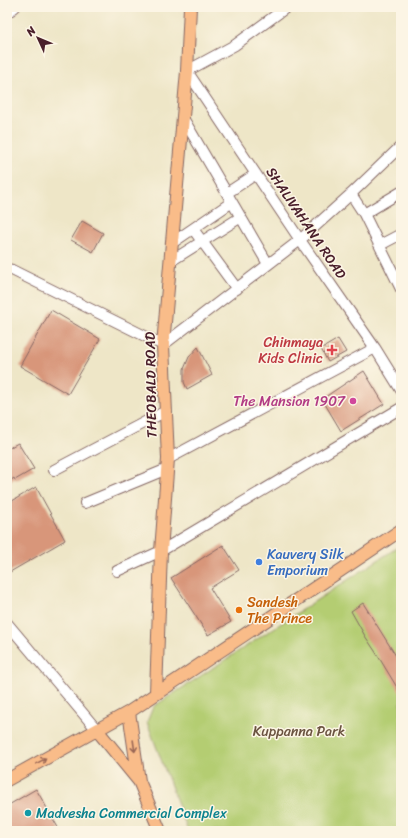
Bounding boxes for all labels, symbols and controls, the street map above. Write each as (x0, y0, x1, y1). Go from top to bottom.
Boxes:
north arrow (18, 18, 58, 58)
text: N (21, 22, 41, 41)
street label: SHALIVAHANA ROAD (259, 162, 353, 285)
place label: Chinmaya Kids Clinic (258, 330, 323, 371)
street label: THEOBALD ROAD (138, 331, 164, 438)
marker: Chinmaya Kids Clinic (326, 344, 338, 356)
place label: The Mansion 1907 (233, 389, 346, 414)
marker: The Mansion 1907 (348, 396, 358, 406)
place label: Kauvery Silk Emporium (267, 542, 344, 583)
marker: Kauvery Silk Emporium (254, 557, 264, 567)
place label: Sandesh The Prince (247, 590, 312, 631)
marker: Sandesh The Prince (234, 605, 244, 615)
park label: Kuppanna Park (253, 719, 345, 744)
one-way arrow (130, 740, 138, 753)
one-way arrow (35, 757, 47, 765)
place label: Madvesha Commercial Complex (36, 801, 228, 826)
marker: Madvesha Commercial Complex (23, 808, 33, 818)

